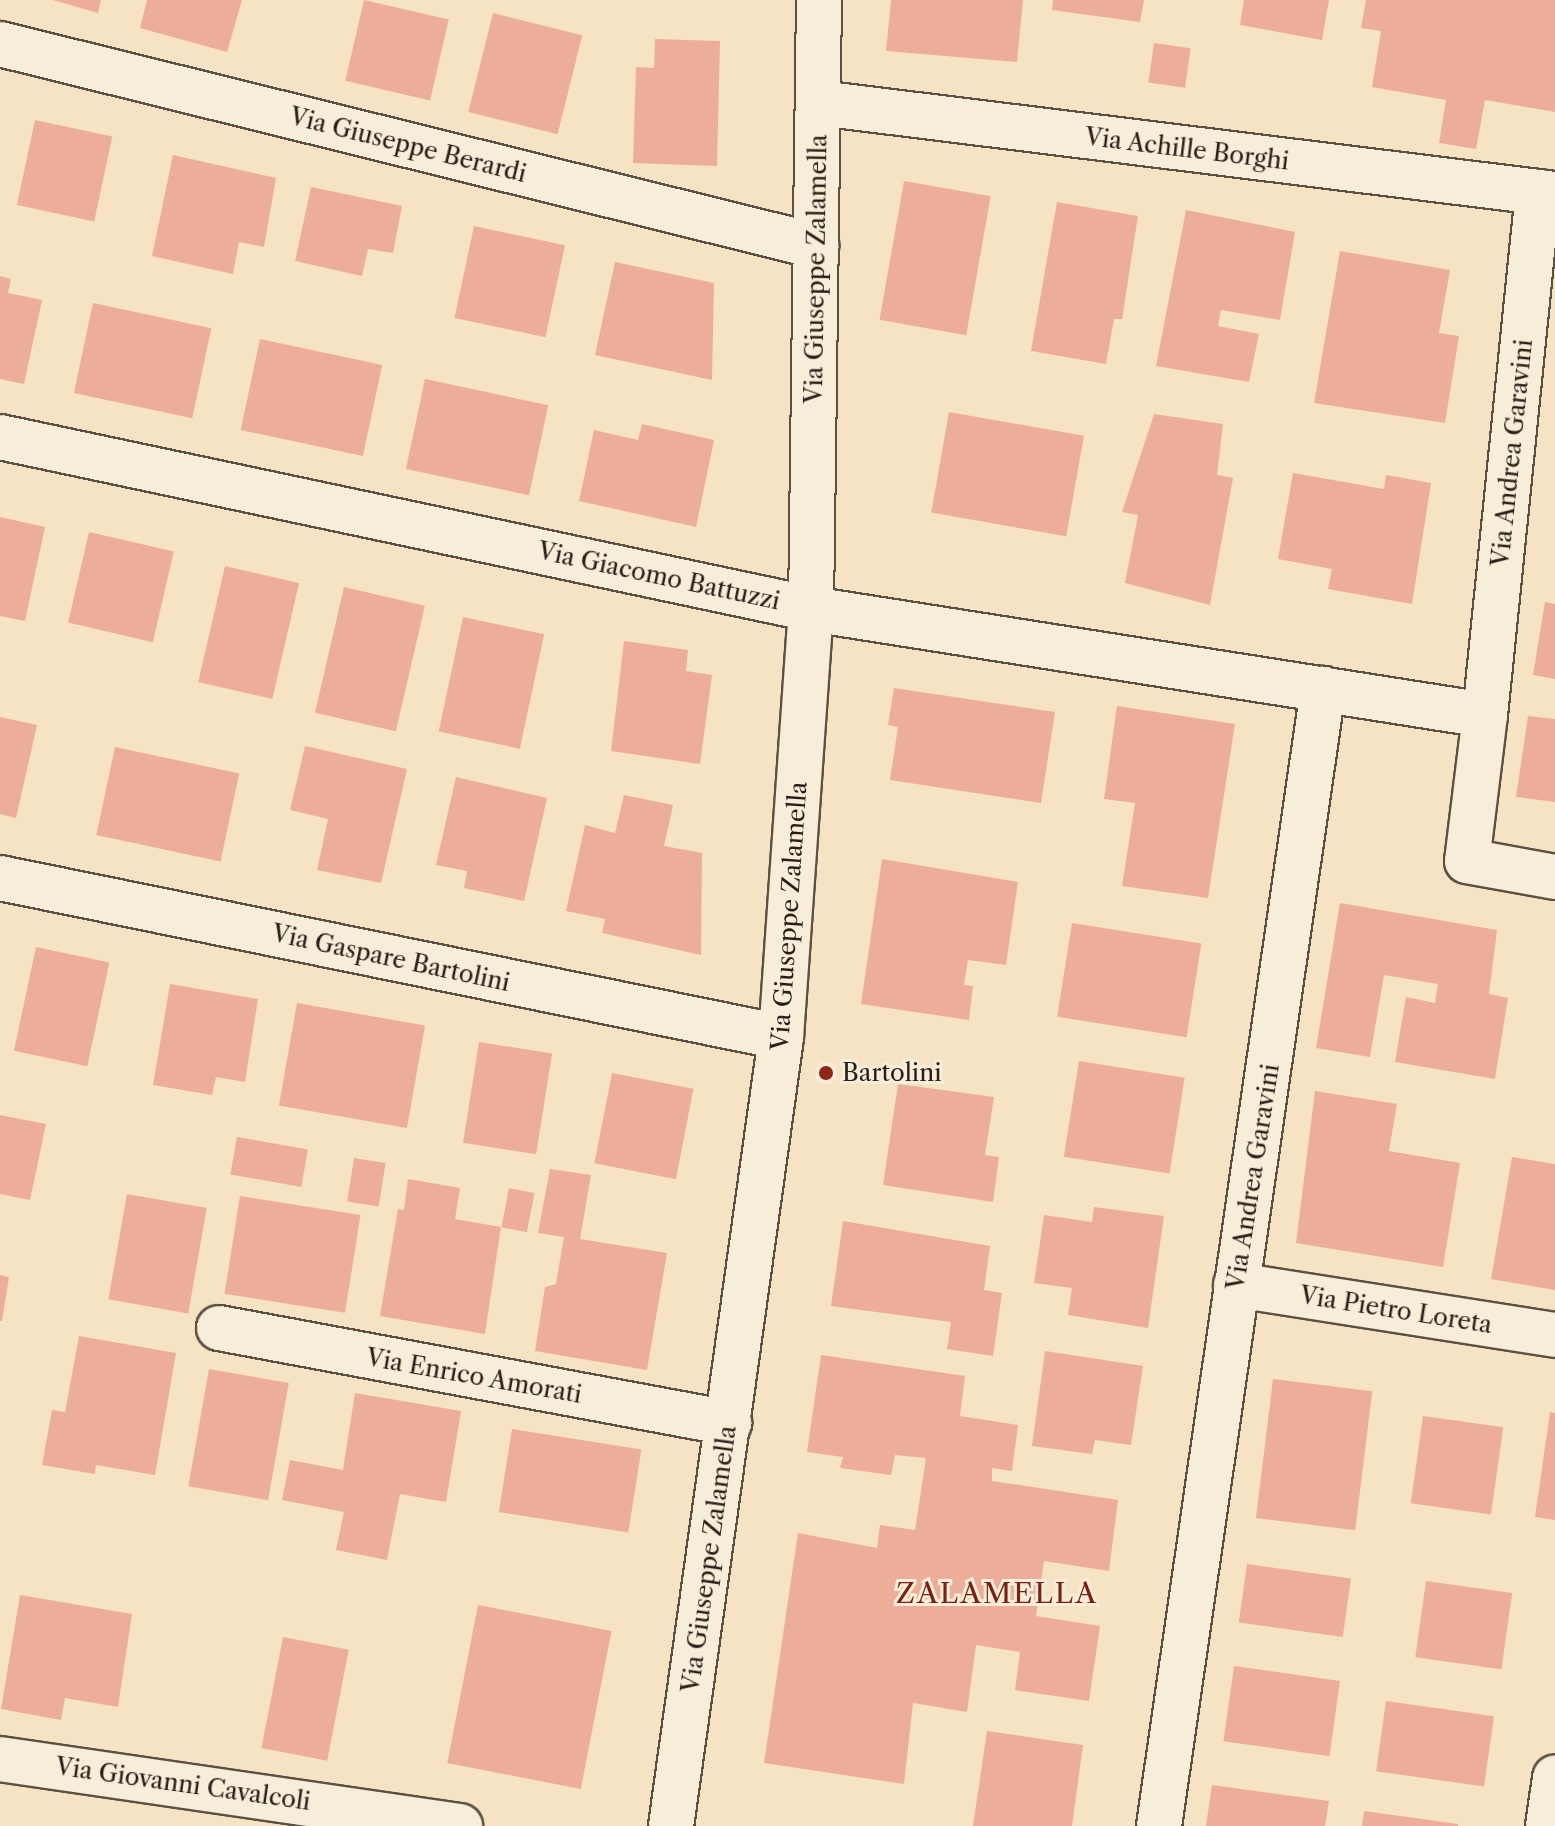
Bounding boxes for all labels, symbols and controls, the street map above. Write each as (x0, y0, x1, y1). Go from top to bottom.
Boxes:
street label: Via Giuseppe Berardi (287, 102, 529, 188)
street label: Via Achille Borghi (1083, 122, 1291, 176)
street label: Via Giuseppe Zalamella (799, 134, 833, 404)
street label: Via Andrea Garavini (1486, 337, 1538, 569)
street label: Via Giacomo Battuzzi (535, 536, 783, 616)
street label: Via Giuseppe Zalamella (765, 780, 813, 1052)
street label: Via Gaspare Bartolini (269, 919, 513, 997)
place label: Bartolini (842, 1059, 941, 1087)
street label: Via Andrea Garavini (1221, 1061, 1285, 1293)
marker: Bartolini (817, 1064, 835, 1082)
street label: Via Pietro Loreta (1298, 1281, 1494, 1339)
street label: Via Enrico Amorati (363, 1343, 585, 1409)
street label: Via Giuseppe Zalamella (676, 1423, 742, 1695)
district label: ZALAMELLA (896, 1576, 1098, 1610)
street label: Via Giovanni Cavalcoli (54, 1752, 312, 1816)

